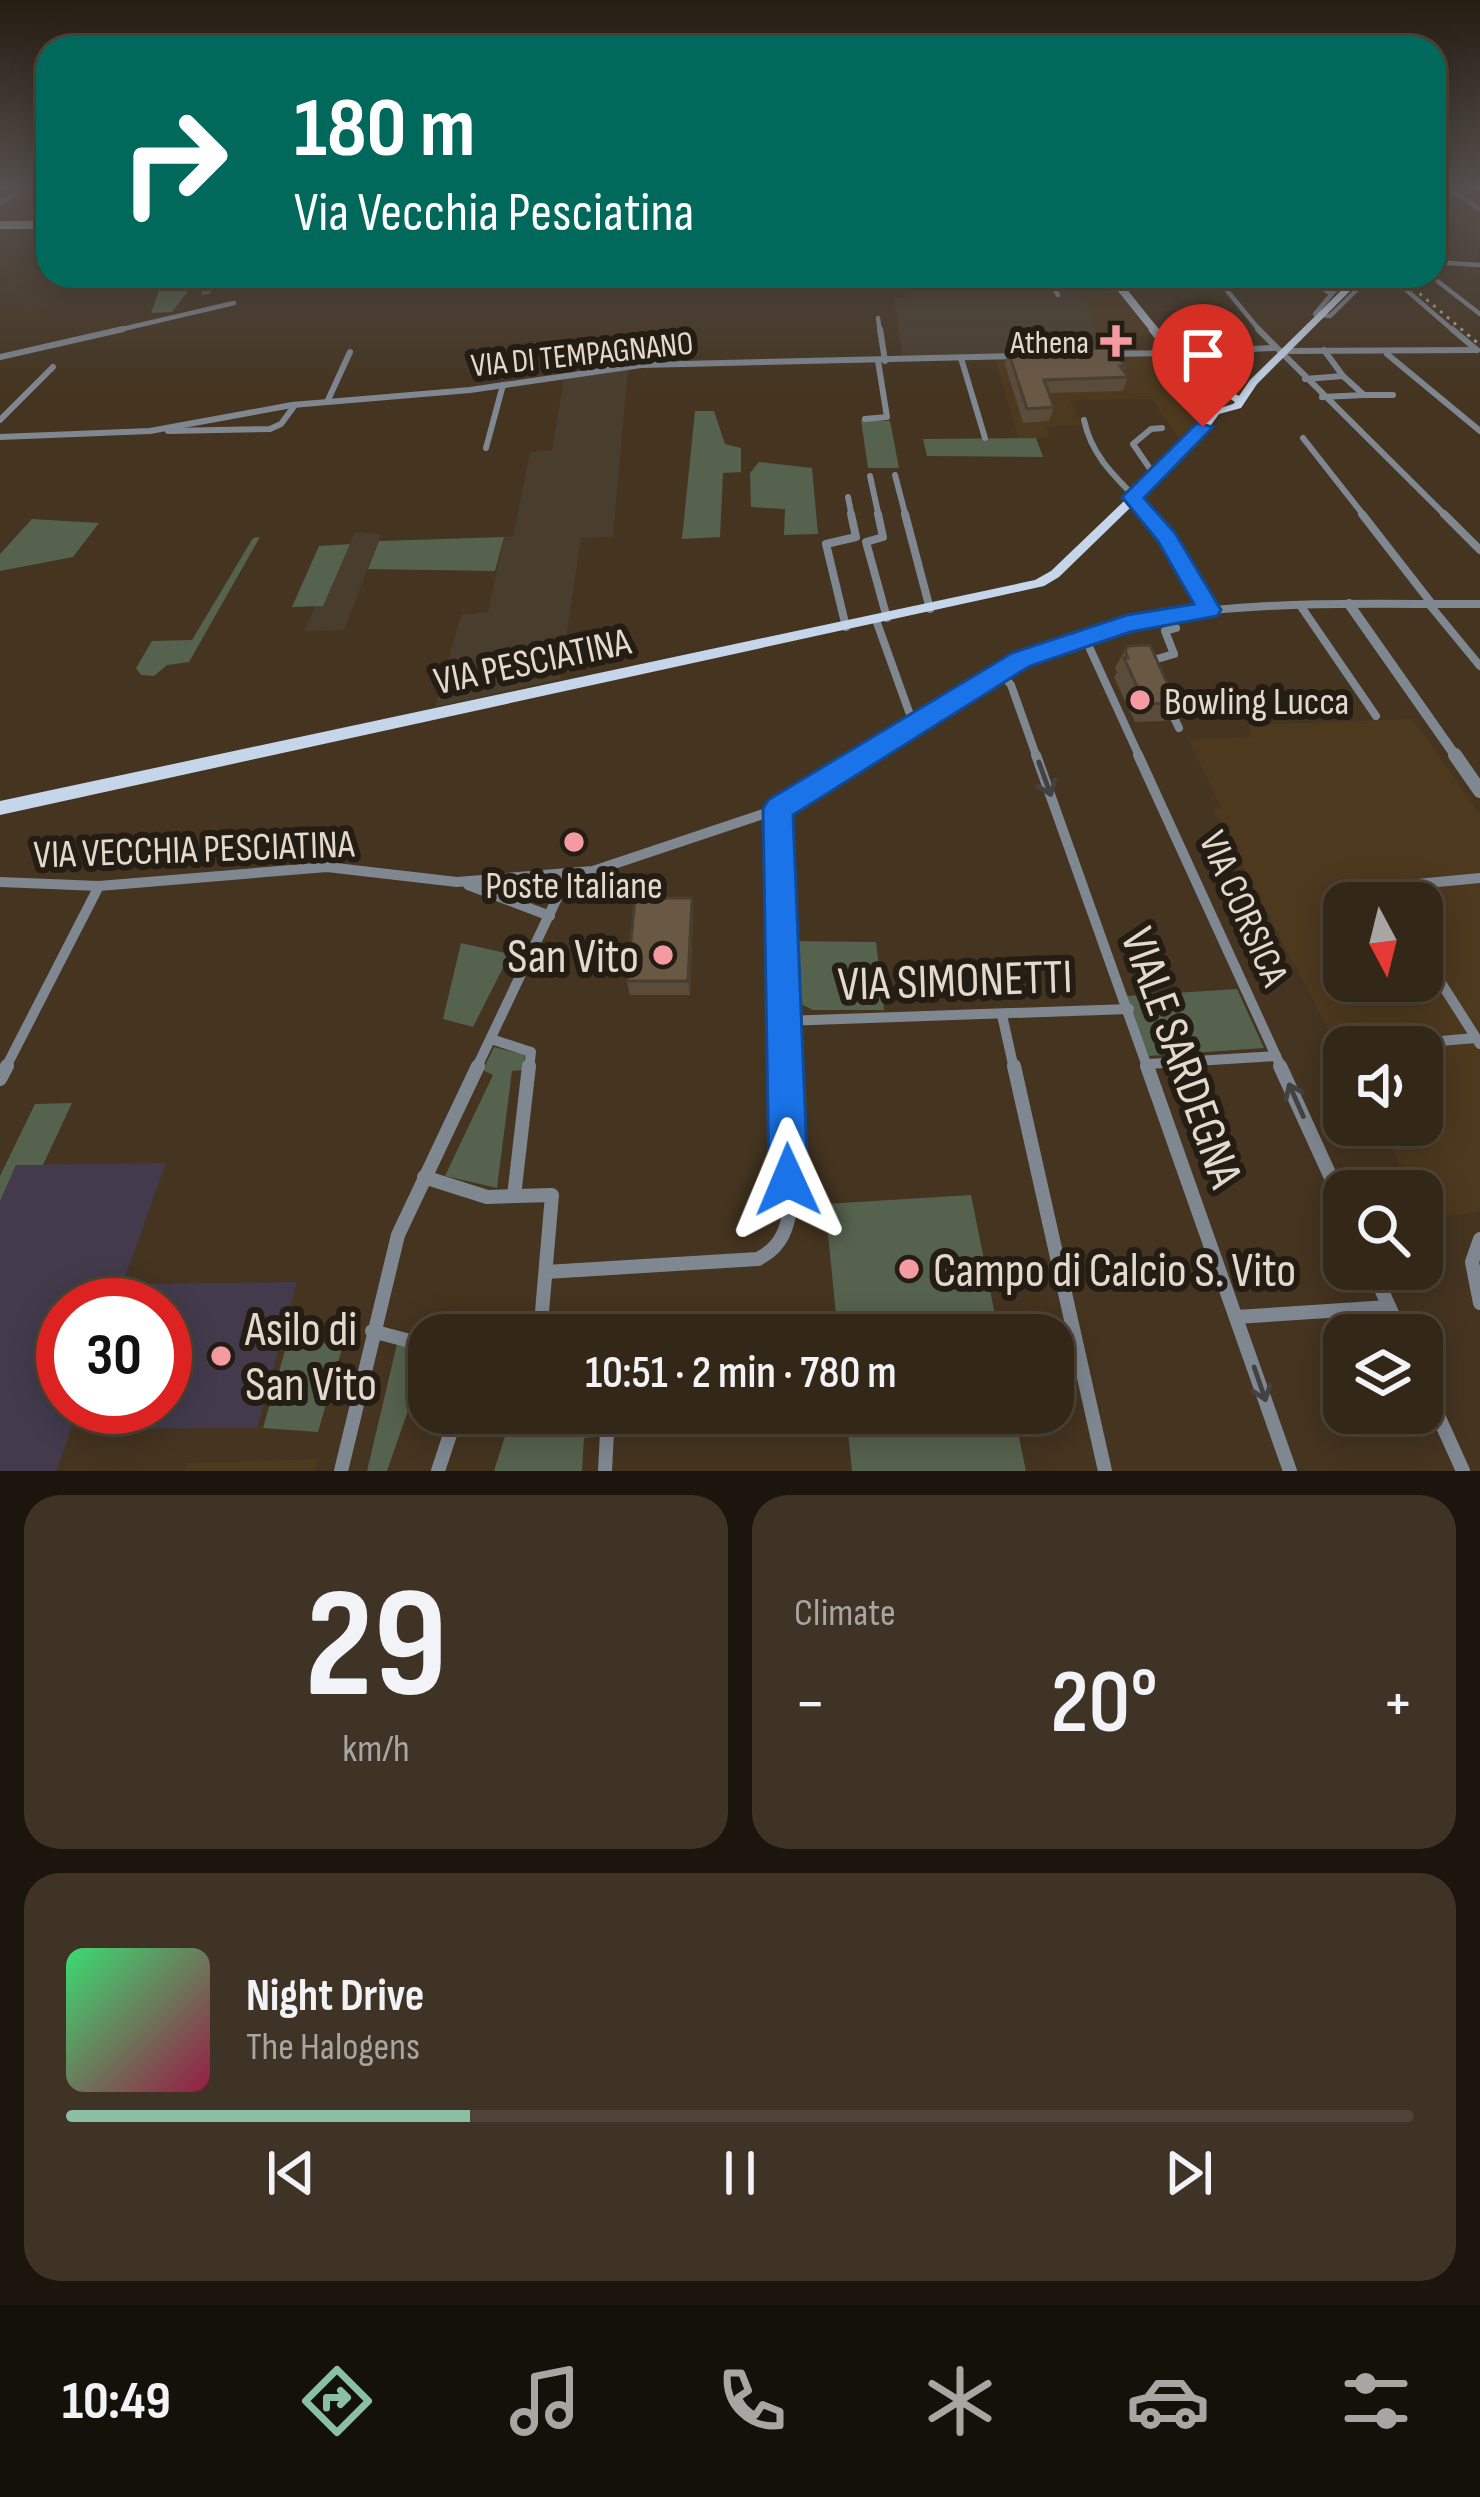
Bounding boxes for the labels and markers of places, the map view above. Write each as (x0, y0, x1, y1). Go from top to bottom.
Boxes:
pin (1152, 304, 1254, 427)
place label: Athena (1010, 323, 1089, 363)
marker: Athena (1100, 325, 1132, 357)
place label: Bowling Lucca (1164, 679, 1349, 726)
marker: Bowling Lucca (1127, 687, 1153, 713)
marker: Poste Italiane (561, 829, 587, 855)
place label: Poste Italiane (485, 863, 663, 910)
place label: San Vito (507, 929, 639, 986)
marker: San Vito (650, 942, 676, 968)
place label: Campo di Calcio S. Vito (933, 1243, 1296, 1300)
marker: Campo di Calcio S. Vito (896, 1256, 922, 1282)
place label: Asilo di San Vito (244, 1302, 377, 1414)
marker: Asilo di San Vito (208, 1343, 234, 1369)

